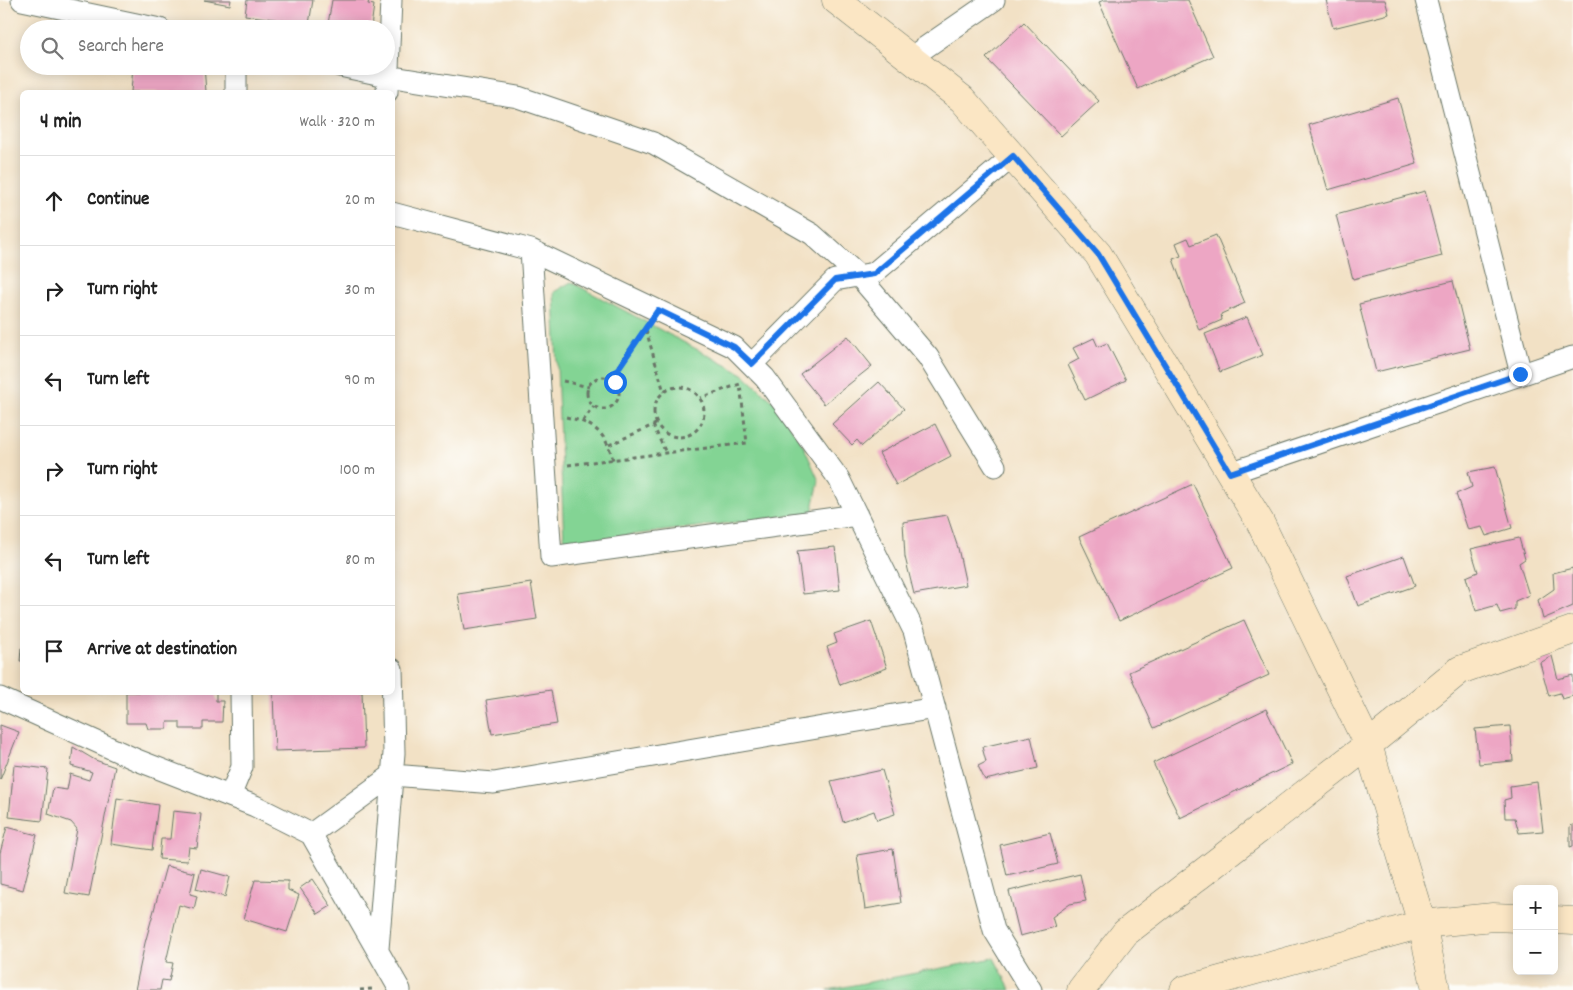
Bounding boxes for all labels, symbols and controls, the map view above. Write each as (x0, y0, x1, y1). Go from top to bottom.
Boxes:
search box (20, 20, 395, 75)
icon: search (38, 34, 66, 62)
text: Search here (78, 34, 164, 61)
text: 4 min (40, 108, 82, 138)
text: Walk · 320 m (299, 111, 375, 134)
icon: ahead (40, 187, 68, 215)
text: Continue (87, 187, 149, 214)
text: 20 m (345, 189, 375, 212)
icon: right (40, 277, 68, 305)
text: Turn right (87, 277, 158, 304)
text: 30 m (345, 279, 375, 302)
route end (1509, 363, 1532, 386)
icon: left (40, 367, 68, 395)
text: Turn left (87, 367, 150, 394)
text: 90 m (344, 369, 375, 392)
route start (604, 371, 627, 394)
icon: right (40, 457, 68, 485)
text: Turn right (87, 457, 158, 484)
text: 100 m (339, 459, 375, 482)
icon: left (40, 547, 68, 575)
text: Turn left (87, 547, 150, 574)
text: 80 m (345, 549, 375, 572)
icon: arrive (40, 637, 68, 665)
text: Arrive at destination (87, 637, 237, 664)
map controls (1513, 885, 1558, 975)
button: + (1513, 885, 1558, 930)
button: − (1513, 930, 1558, 975)

